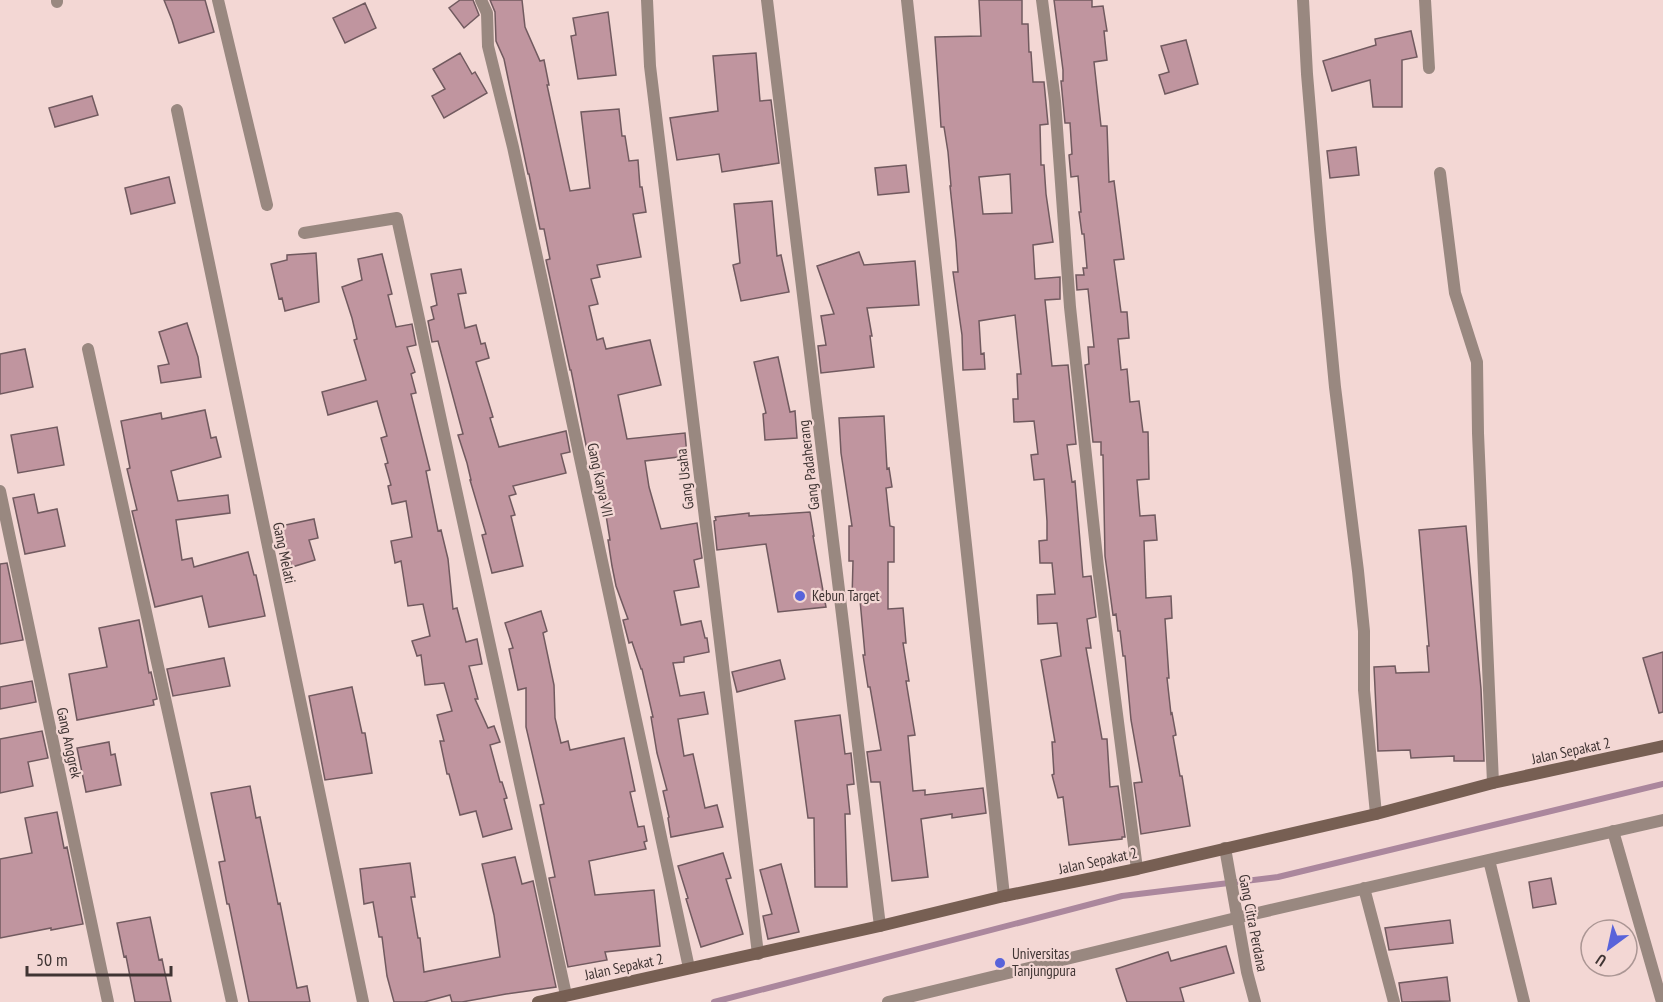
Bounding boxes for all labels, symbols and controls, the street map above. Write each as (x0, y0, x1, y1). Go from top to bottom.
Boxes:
street label: Gang Padaherang (794, 419, 823, 511)
street label: Gang Karya VII (583, 441, 618, 519)
street label: Gang Usaha (671, 448, 698, 511)
street label: Gang Melati (269, 520, 300, 585)
place label: Kebun Target (812, 586, 880, 605)
marker: Kebun Target (793, 589, 807, 603)
street label: Gang Anggrek (53, 706, 86, 780)
street label: Jalan Sepakat 2 (1529, 733, 1612, 768)
street label: Jalan Sepakat 2 (1056, 843, 1139, 878)
street label: Gang Citra Perdana (1235, 873, 1272, 973)
north arrow (1579, 918, 1639, 978)
scale bar (27, 939, 171, 977)
place label: Universitas Tanjungpura (1012, 944, 1076, 980)
text: 50 m (36, 948, 68, 971)
street label: Jalan Sepakat 2 (582, 949, 665, 984)
text: U (1592, 950, 1610, 971)
marker: Universitas Tanjungpura (993, 956, 1007, 970)

